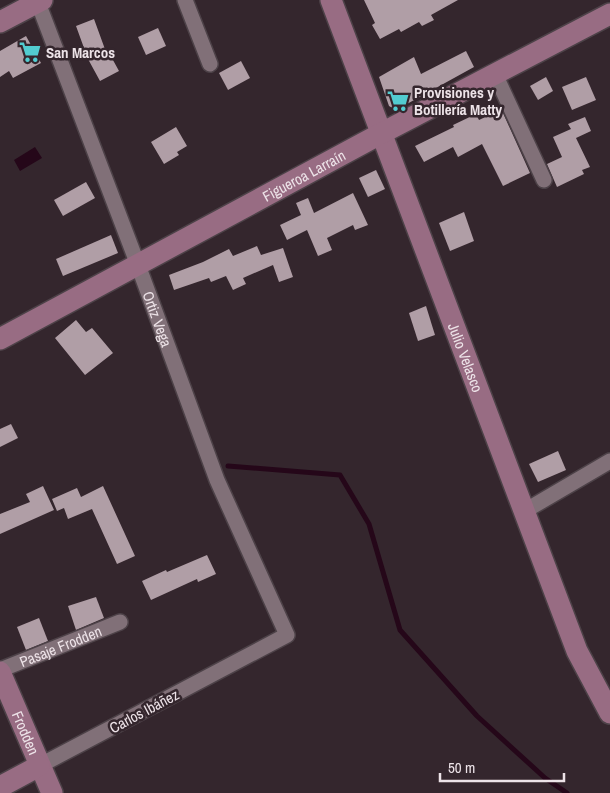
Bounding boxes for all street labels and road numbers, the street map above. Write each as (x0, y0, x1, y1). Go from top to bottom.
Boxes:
street label: Figueroa Larraín (258, 144, 349, 206)
street label: Ortiz Vega (138, 288, 178, 350)
street label: Julio Velasco (443, 320, 489, 395)
street label: Pasaje Frodden (16, 620, 105, 672)
street label: Carlos Ibáñez (106, 684, 182, 738)
street label: Frodden (7, 707, 45, 758)

